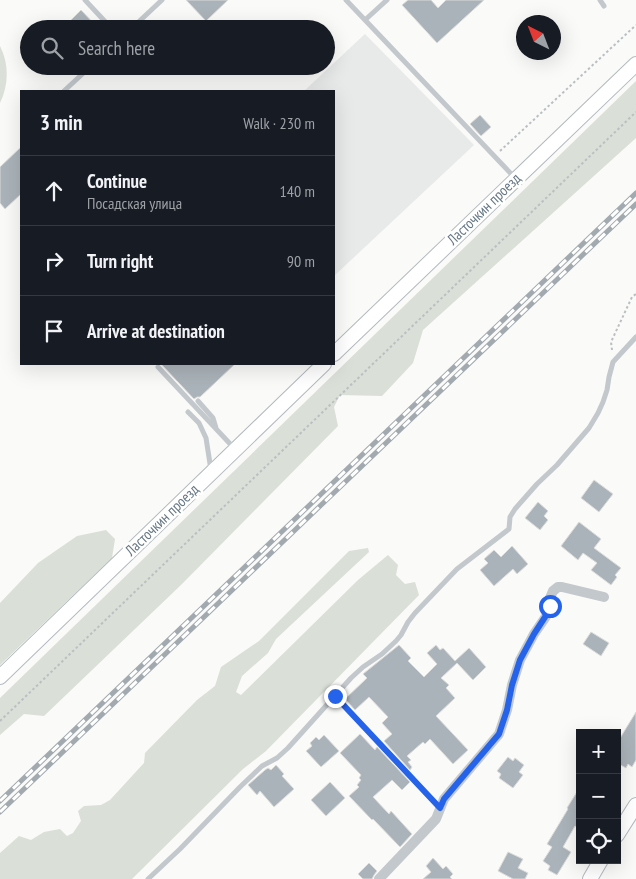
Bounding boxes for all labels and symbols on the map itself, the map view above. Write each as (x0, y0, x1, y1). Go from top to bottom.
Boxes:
north arrow (516, 15, 561, 60)
street label: Ласточкин проезд (442, 168, 525, 249)
street label: Ласточкин проезд (120, 479, 203, 560)
route start (539, 595, 562, 618)
route end (324, 685, 347, 708)

